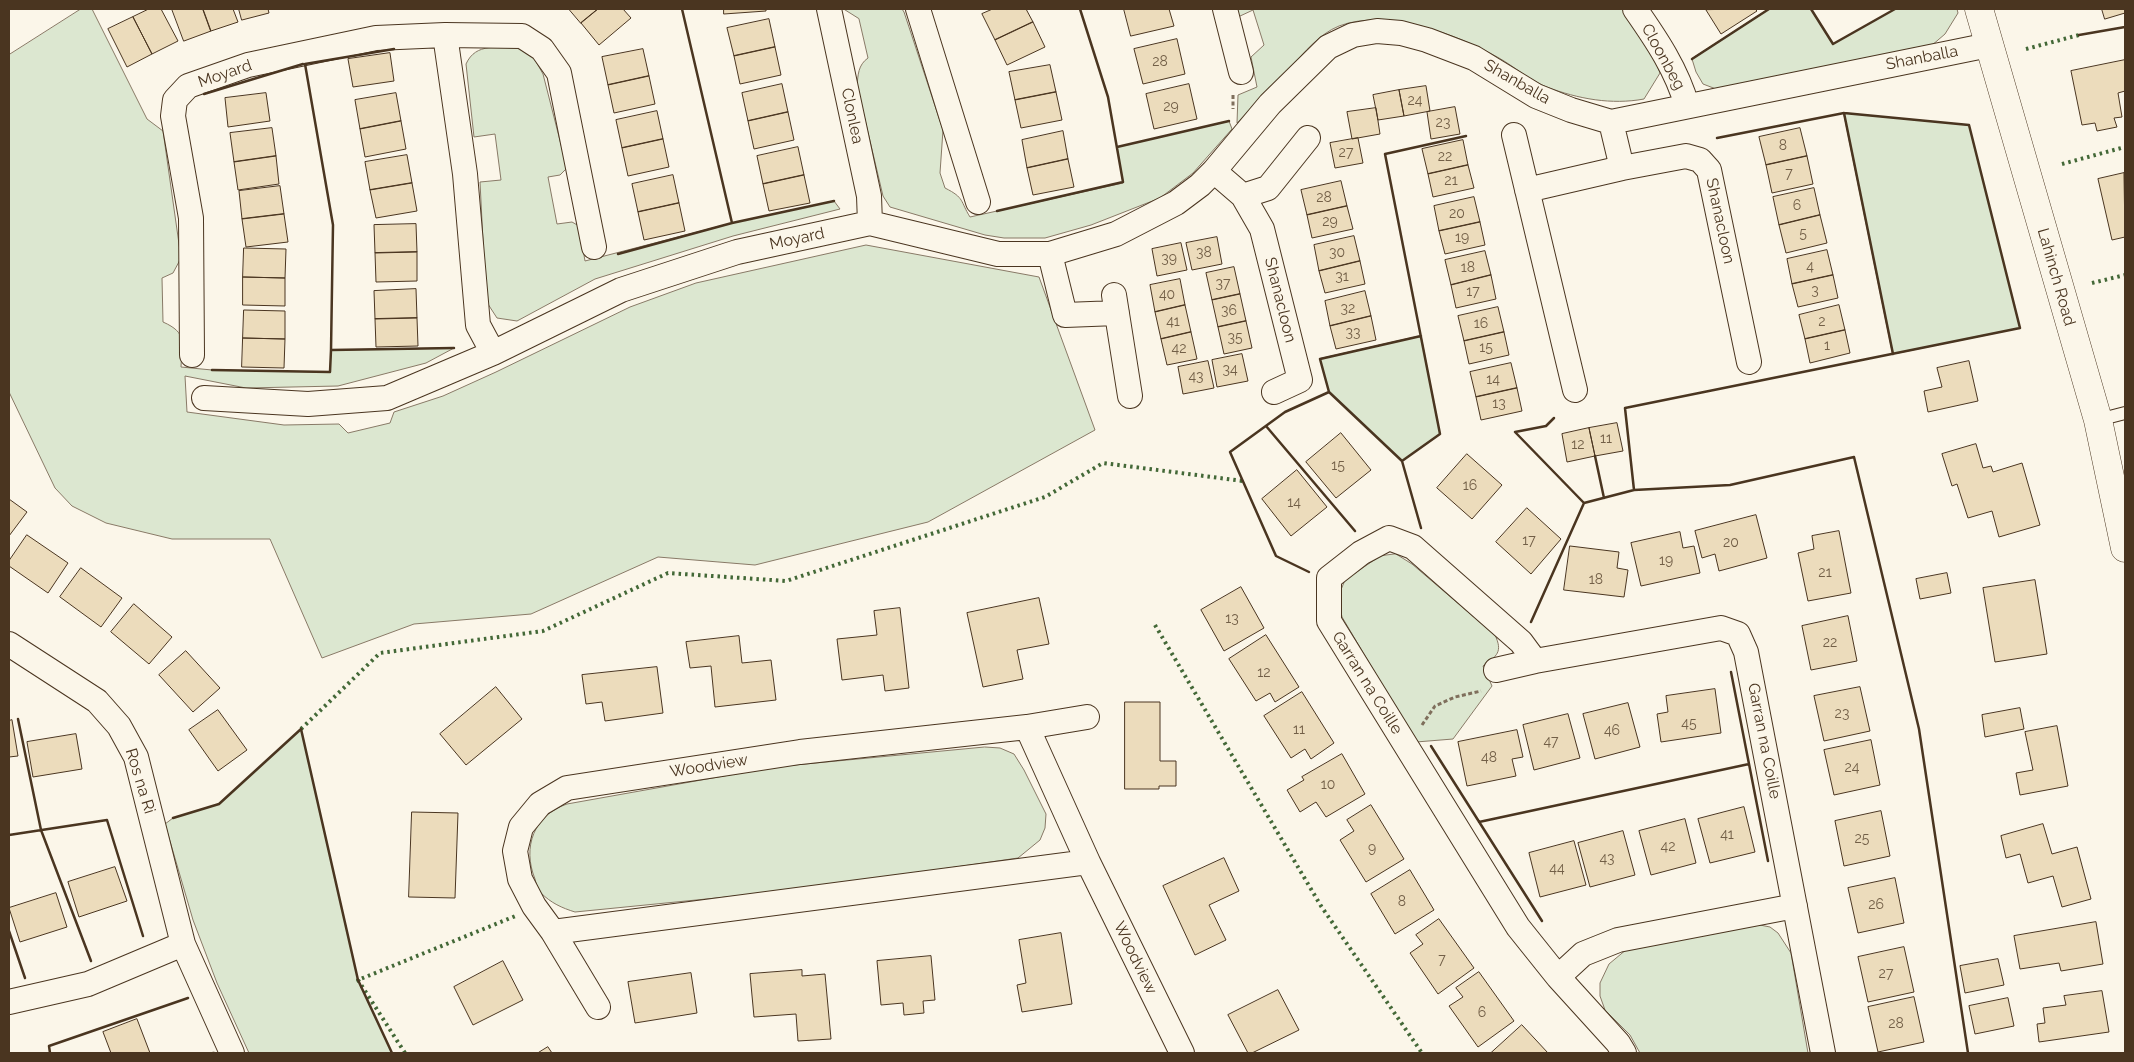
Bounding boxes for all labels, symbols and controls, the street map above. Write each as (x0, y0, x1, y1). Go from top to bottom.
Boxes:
street label: Cloonbeg (1637, 20, 1689, 94)
street label: Shanballa (1884, 42, 1960, 74)
house number: 28 (1152, 54, 1168, 70)
street label: Shanballa (1481, 55, 1553, 109)
street label: Moyard (196, 56, 254, 92)
street label: Clonlea (837, 86, 867, 146)
house number: 24 (1408, 93, 1422, 109)
house number: 29 (1163, 99, 1179, 115)
house number: 23 (1436, 115, 1450, 131)
house number: 8 (1779, 138, 1787, 154)
house number: 27 (1339, 145, 1353, 161)
house number: 22 (1438, 149, 1452, 165)
house number: 7 (1785, 166, 1793, 182)
house number: 21 (1444, 173, 1458, 189)
street label: Shanacloon (1702, 176, 1738, 266)
house number: 28 (1316, 190, 1332, 206)
house number: 6 (1793, 198, 1801, 214)
house number: 20 (1449, 206, 1465, 222)
house number: 29 (1322, 214, 1338, 230)
street label: Moyard (768, 224, 826, 254)
house number: 5 (1799, 226, 1807, 242)
street label: Lahinch Road (2033, 226, 2079, 328)
house number: 19 (1455, 230, 1469, 246)
house number: 38 (1196, 245, 1212, 261)
house number: 30 (1329, 245, 1345, 261)
house number: 39 (1161, 251, 1177, 267)
street label: Shanacloon (1260, 255, 1300, 345)
house number: 4 (1806, 259, 1814, 275)
house number: 18 (1461, 260, 1475, 276)
house number: 31 (1335, 269, 1349, 285)
house number: 37 (1216, 276, 1230, 292)
house number: 3 (1811, 283, 1819, 299)
house number: 17 (1466, 284, 1480, 300)
house number: 40 (1159, 287, 1175, 303)
house number: 32 (1341, 301, 1355, 317)
house number: 36 (1221, 303, 1237, 319)
house number: 41 (1166, 314, 1180, 330)
house number: 2 (1818, 314, 1826, 330)
house number: 16 (1474, 316, 1488, 332)
house number: 33 (1346, 325, 1360, 341)
house number: 35 (1227, 330, 1243, 346)
house number: 1 (1824, 338, 1830, 354)
house number: 15 (1479, 340, 1493, 356)
house number: 42 (1172, 341, 1186, 357)
house number: 34 (1222, 362, 1238, 378)
house number: 43 (1188, 369, 1204, 385)
house number: 14 (1486, 372, 1500, 388)
house number: 13 (1492, 396, 1506, 412)
house number: 11 (1600, 431, 1612, 447)
house number: 12 (1571, 437, 1585, 453)
house number: 15 (1331, 458, 1345, 474)
house number: 16 (1463, 478, 1477, 494)
house number: 14 (1287, 495, 1301, 511)
house number: 17 (1522, 533, 1536, 549)
house number: 20 (1723, 535, 1739, 551)
house number: 19 (1659, 553, 1673, 569)
house number: 21 (1818, 565, 1832, 581)
house number: 18 (1589, 572, 1603, 588)
house number: 13 (1225, 611, 1239, 627)
street label: Garran na Coille (1328, 628, 1406, 738)
house number: 22 (1823, 635, 1837, 651)
house number: 12 (1257, 665, 1271, 681)
street label: Garran na Coille (1743, 681, 1785, 801)
house number: 23 (1835, 706, 1849, 722)
house number: 45 (1681, 716, 1697, 732)
house number: 11 (1293, 722, 1305, 738)
house number: 46 (1604, 723, 1620, 739)
house number: 47 (1543, 734, 1559, 750)
street label: Ros na Ri (121, 746, 159, 816)
street label: Woodview (669, 750, 749, 782)
house number: 48 (1481, 750, 1497, 766)
house number: 24 (1845, 760, 1859, 776)
house number: 10 (1321, 777, 1335, 793)
house number: 41 (1720, 827, 1734, 843)
house number: 25 (1855, 831, 1869, 847)
house number: 42 (1661, 839, 1675, 855)
house number: 9 (1368, 841, 1376, 857)
house number: 43 (1599, 851, 1615, 867)
house number: 44 (1549, 861, 1565, 877)
house number: 8 (1398, 894, 1406, 910)
house number: 26 (1868, 897, 1884, 913)
street label: Woodview (1109, 918, 1161, 998)
house number: 7 (1438, 952, 1446, 968)
house number: 27 (1879, 966, 1893, 982)
house number: 6 (1478, 1005, 1486, 1021)
house number: 28 (1888, 1016, 1904, 1032)

